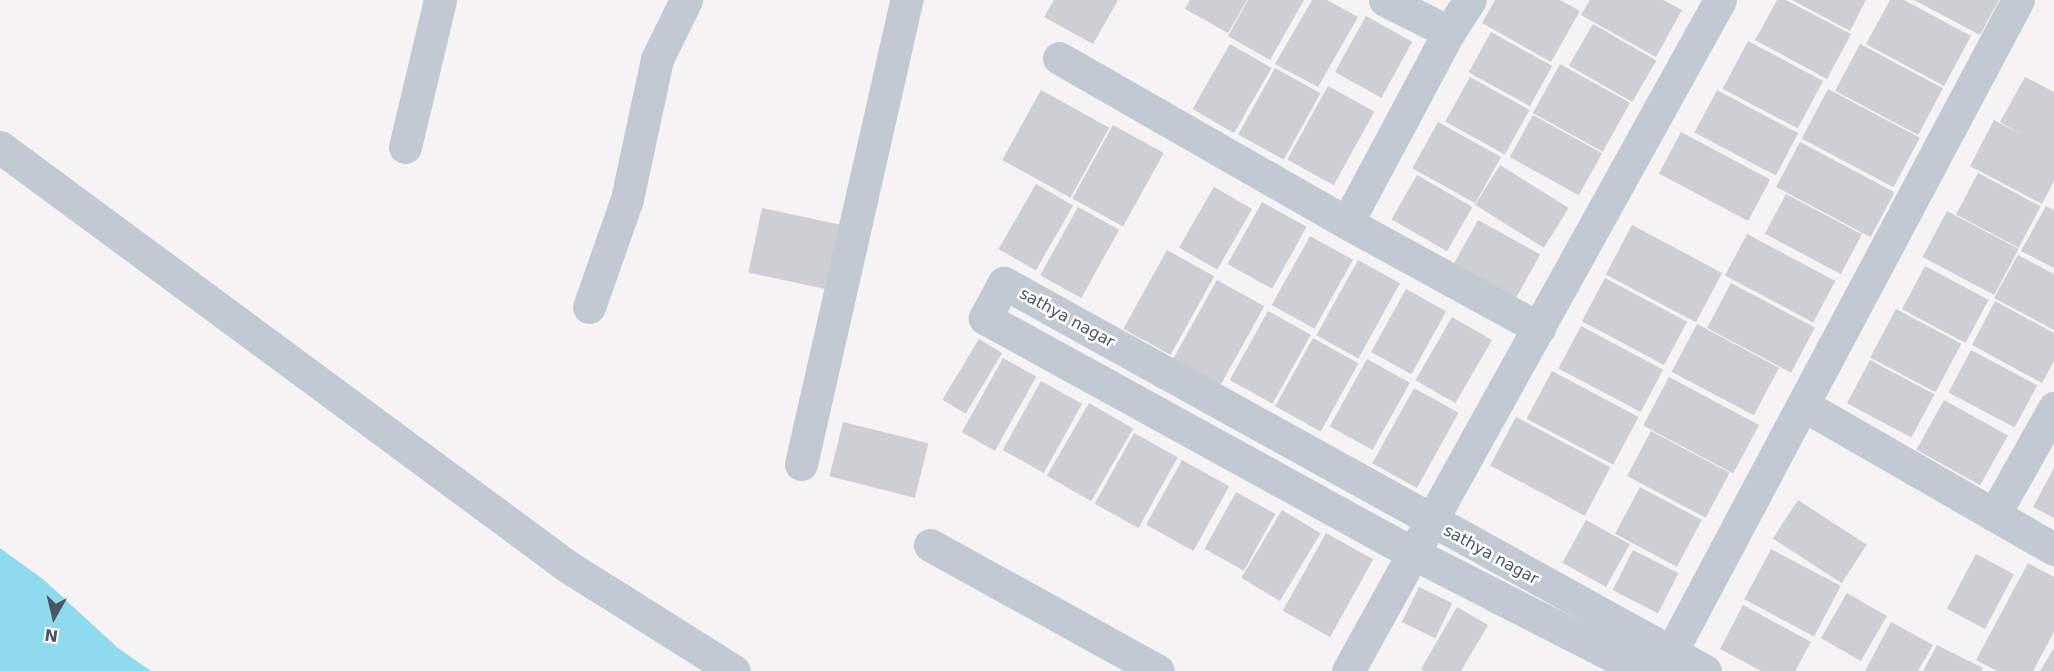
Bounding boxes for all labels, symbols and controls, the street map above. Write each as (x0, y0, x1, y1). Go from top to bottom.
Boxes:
street label: sathya nagar (1016, 284, 1118, 352)
street label: sathya nagar (1440, 521, 1542, 589)
north arrow (24, 587, 84, 647)
text: N (43, 625, 59, 646)

